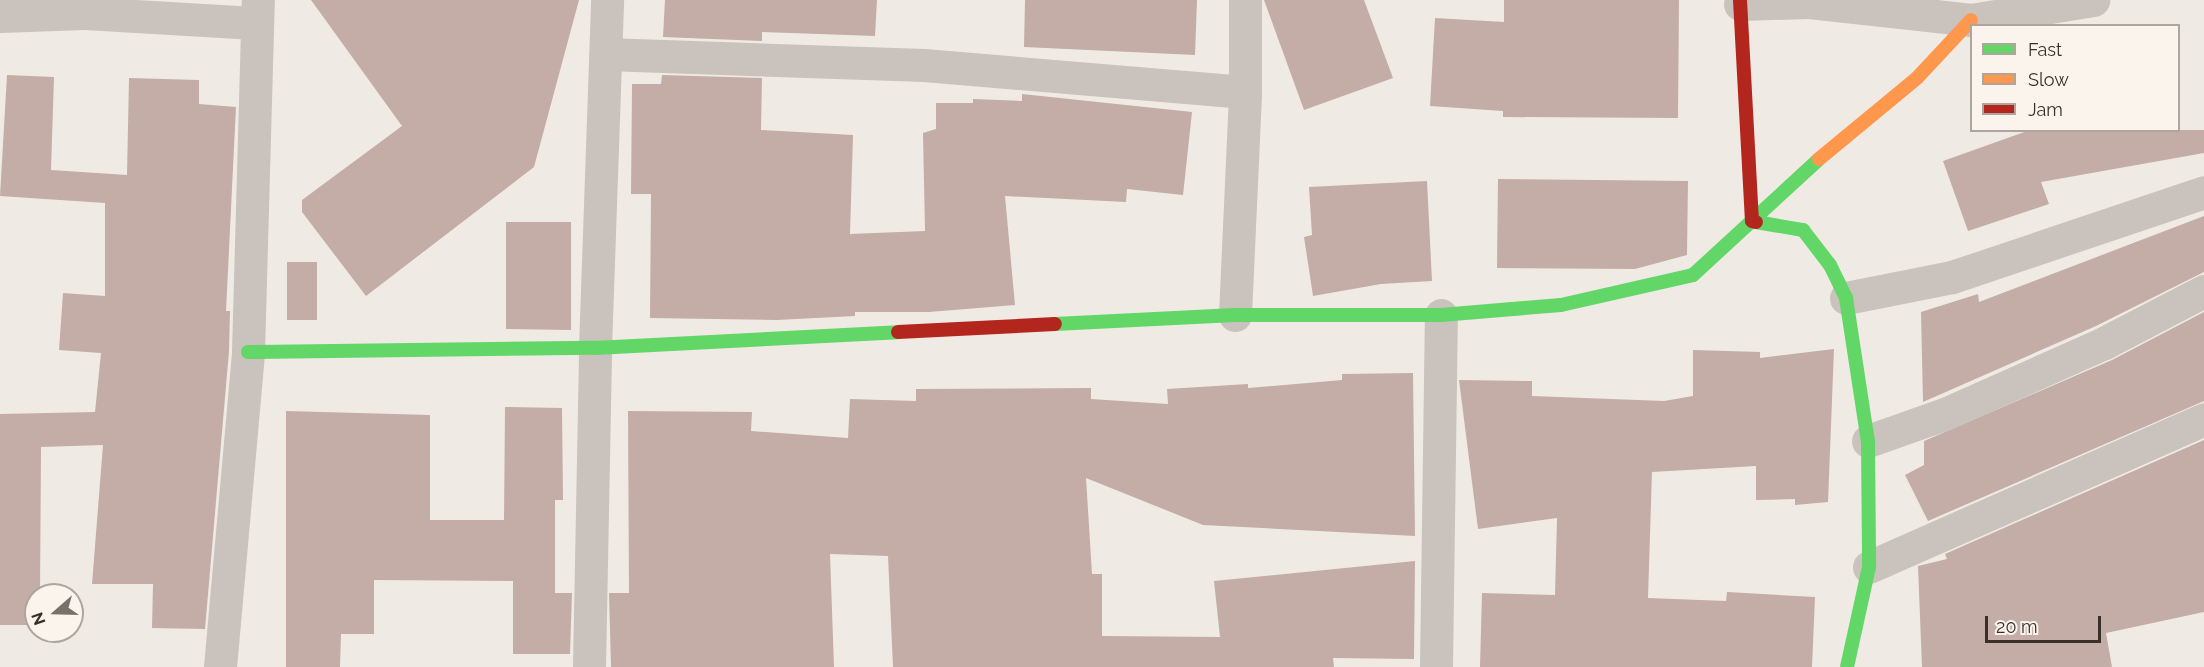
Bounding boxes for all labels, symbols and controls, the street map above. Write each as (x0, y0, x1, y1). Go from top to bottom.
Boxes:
legend (1970, 24, 2180, 132)
text: Fast (2028, 39, 2062, 60)
text: Slow (2028, 69, 2069, 90)
text: Jam (2028, 99, 2063, 120)
north arrow (24, 583, 84, 643)
scale bar (1988, 604, 2104, 642)
text: N (27, 610, 50, 628)
text: 20 m (1996, 616, 2038, 637)

